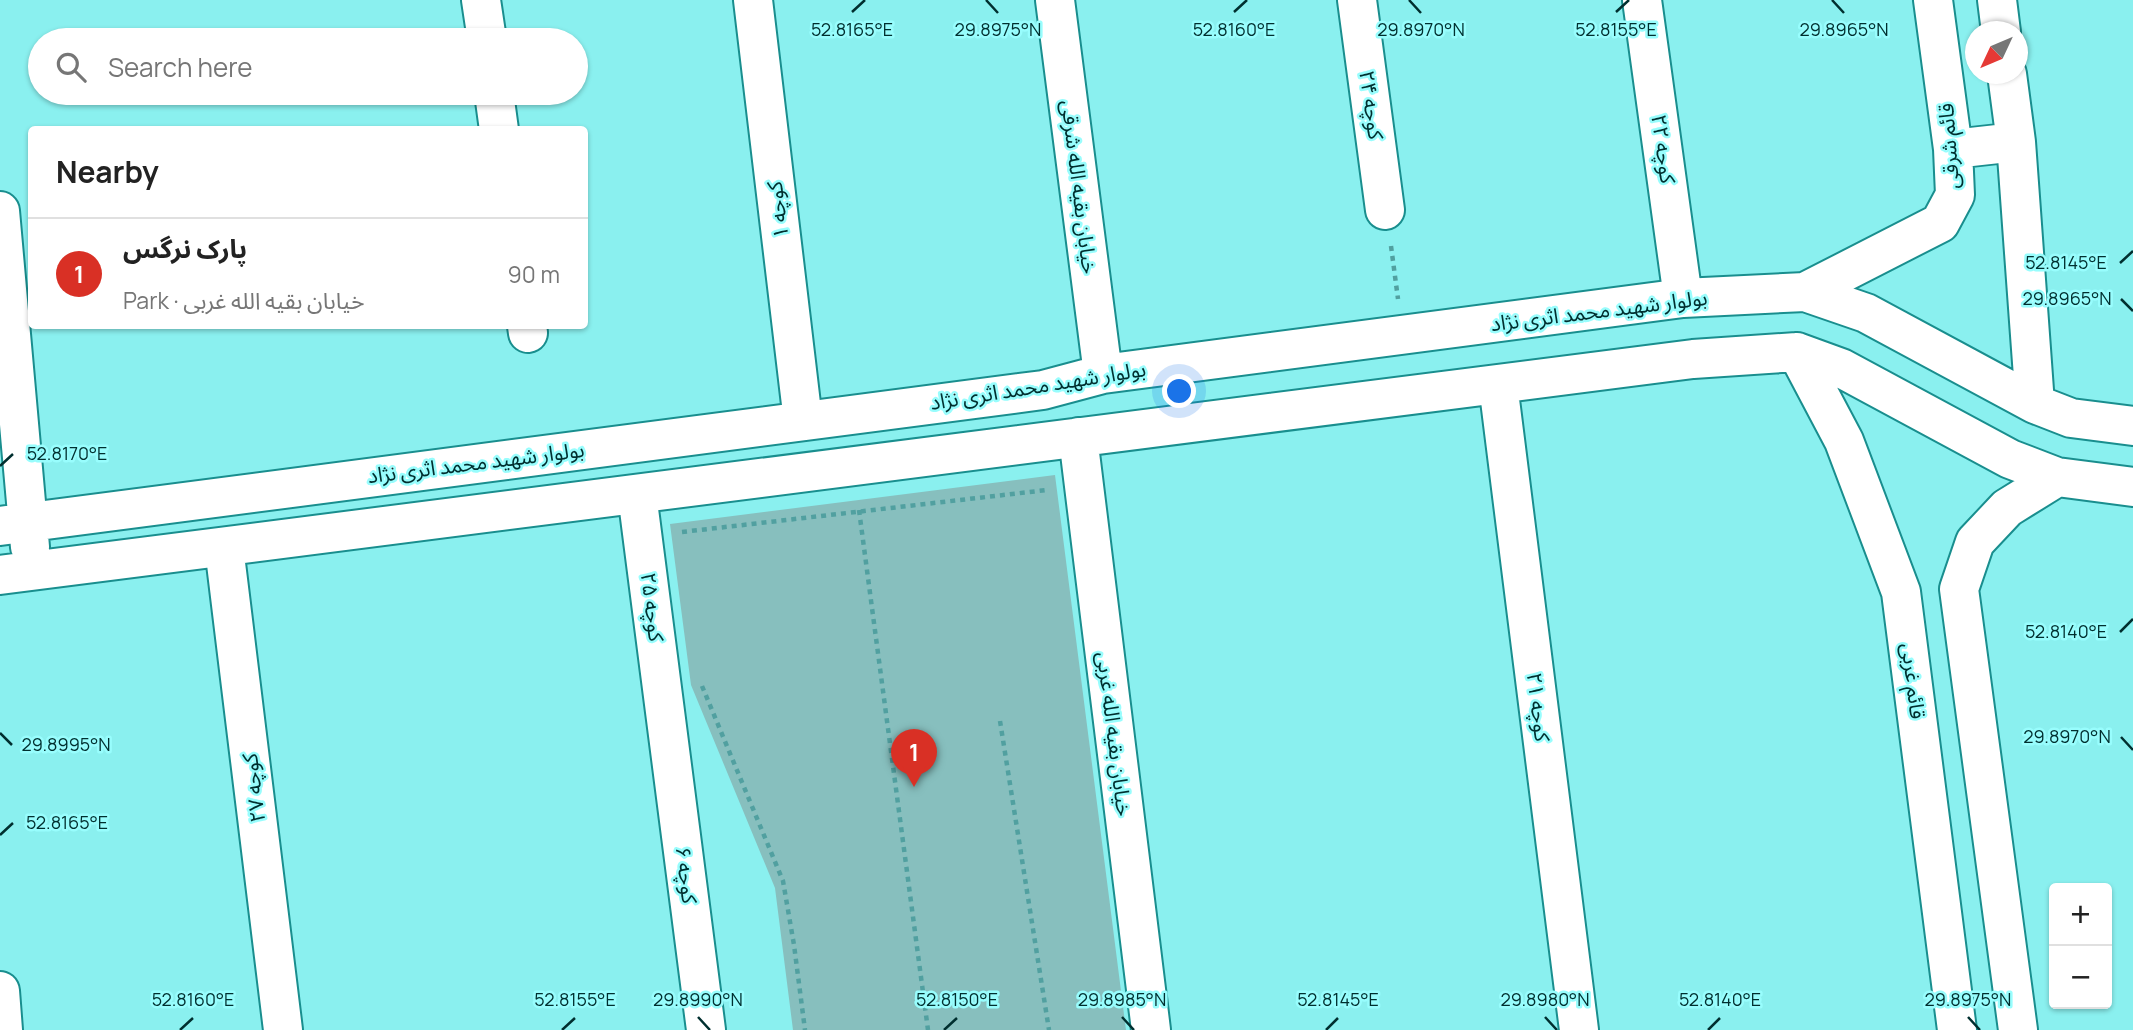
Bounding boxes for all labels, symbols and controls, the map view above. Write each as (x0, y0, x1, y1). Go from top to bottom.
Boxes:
text: 52.8165°E (811, 17, 893, 41)
text: 29.8975°N (955, 17, 1041, 41)
text: 52.8160°E (1193, 17, 1275, 41)
text: 29.8970°N (1377, 17, 1465, 41)
text: 52.8155°E (1575, 17, 1657, 41)
text: 29.8965°N (1799, 17, 1889, 41)
north arrow (1965, 21, 2028, 84)
search box (28, 28, 588, 105)
icon: search (52, 48, 90, 86)
text: Search here (108, 49, 253, 85)
street label: کوچه ۲۴ (1353, 69, 1391, 142)
street label: خیابان بقیه الله شرقی (1055, 98, 1105, 275)
street label: قائم شرقی (1931, 102, 1967, 190)
street label: کوچه ۲۲ (1645, 113, 1683, 186)
text: Nearby (56, 151, 159, 192)
street label: کوچه ۱ (760, 180, 794, 240)
text: پارک نرگس (123, 230, 247, 266)
text: 52.8145°E (2025, 250, 2107, 274)
text: 1 (74, 258, 84, 290)
text: 90 m (508, 258, 560, 290)
street label: بولوار شهید محمد اثری نژاد (1489, 283, 1709, 337)
text: Park · خیابان بقیه الله غربی (123, 284, 364, 316)
text: 29.8965°N (2022, 286, 2112, 310)
street label: بولوار شهید محمد اثری نژاد (928, 354, 1148, 416)
your location (1162, 374, 1196, 408)
street label: بولوار شهید محمد اثری نژاد (366, 435, 586, 489)
text: 52.8170°E (27, 441, 107, 465)
street label: کوچه ۲۵ (635, 571, 671, 643)
text: 52.8140°E (2025, 619, 2107, 643)
street label: قائم غربی (1893, 641, 1933, 721)
street label: خیابان بقیه الله غربی (1091, 650, 1139, 818)
street label: کوچه ۲۱ (1521, 671, 1557, 743)
text: 29.8970°N (2023, 724, 2111, 748)
pin: 1 (891, 729, 937, 787)
text: 29.8995°N (21, 732, 111, 756)
street label: کوچه ۲۷ (235, 752, 271, 824)
text: 52.8165°E (26, 810, 108, 834)
street label: کوچه ۶ (670, 845, 704, 905)
map controls (2049, 883, 2112, 1009)
button: + (2049, 883, 2112, 946)
button: − (2049, 946, 2112, 1009)
text: 52.8160°E (152, 987, 234, 1011)
text: 52.8155°E (534, 987, 616, 1011)
text: 29.8990°N (653, 987, 743, 1011)
text: 52.8150°E (916, 987, 998, 1011)
text: 29.8985°N (1078, 987, 1166, 1011)
text: 52.8145°E (1297, 987, 1379, 1011)
text: 29.8980°N (1500, 987, 1590, 1011)
text: 52.8140°E (1679, 987, 1761, 1011)
text: 29.8975°N (1925, 987, 2011, 1011)

